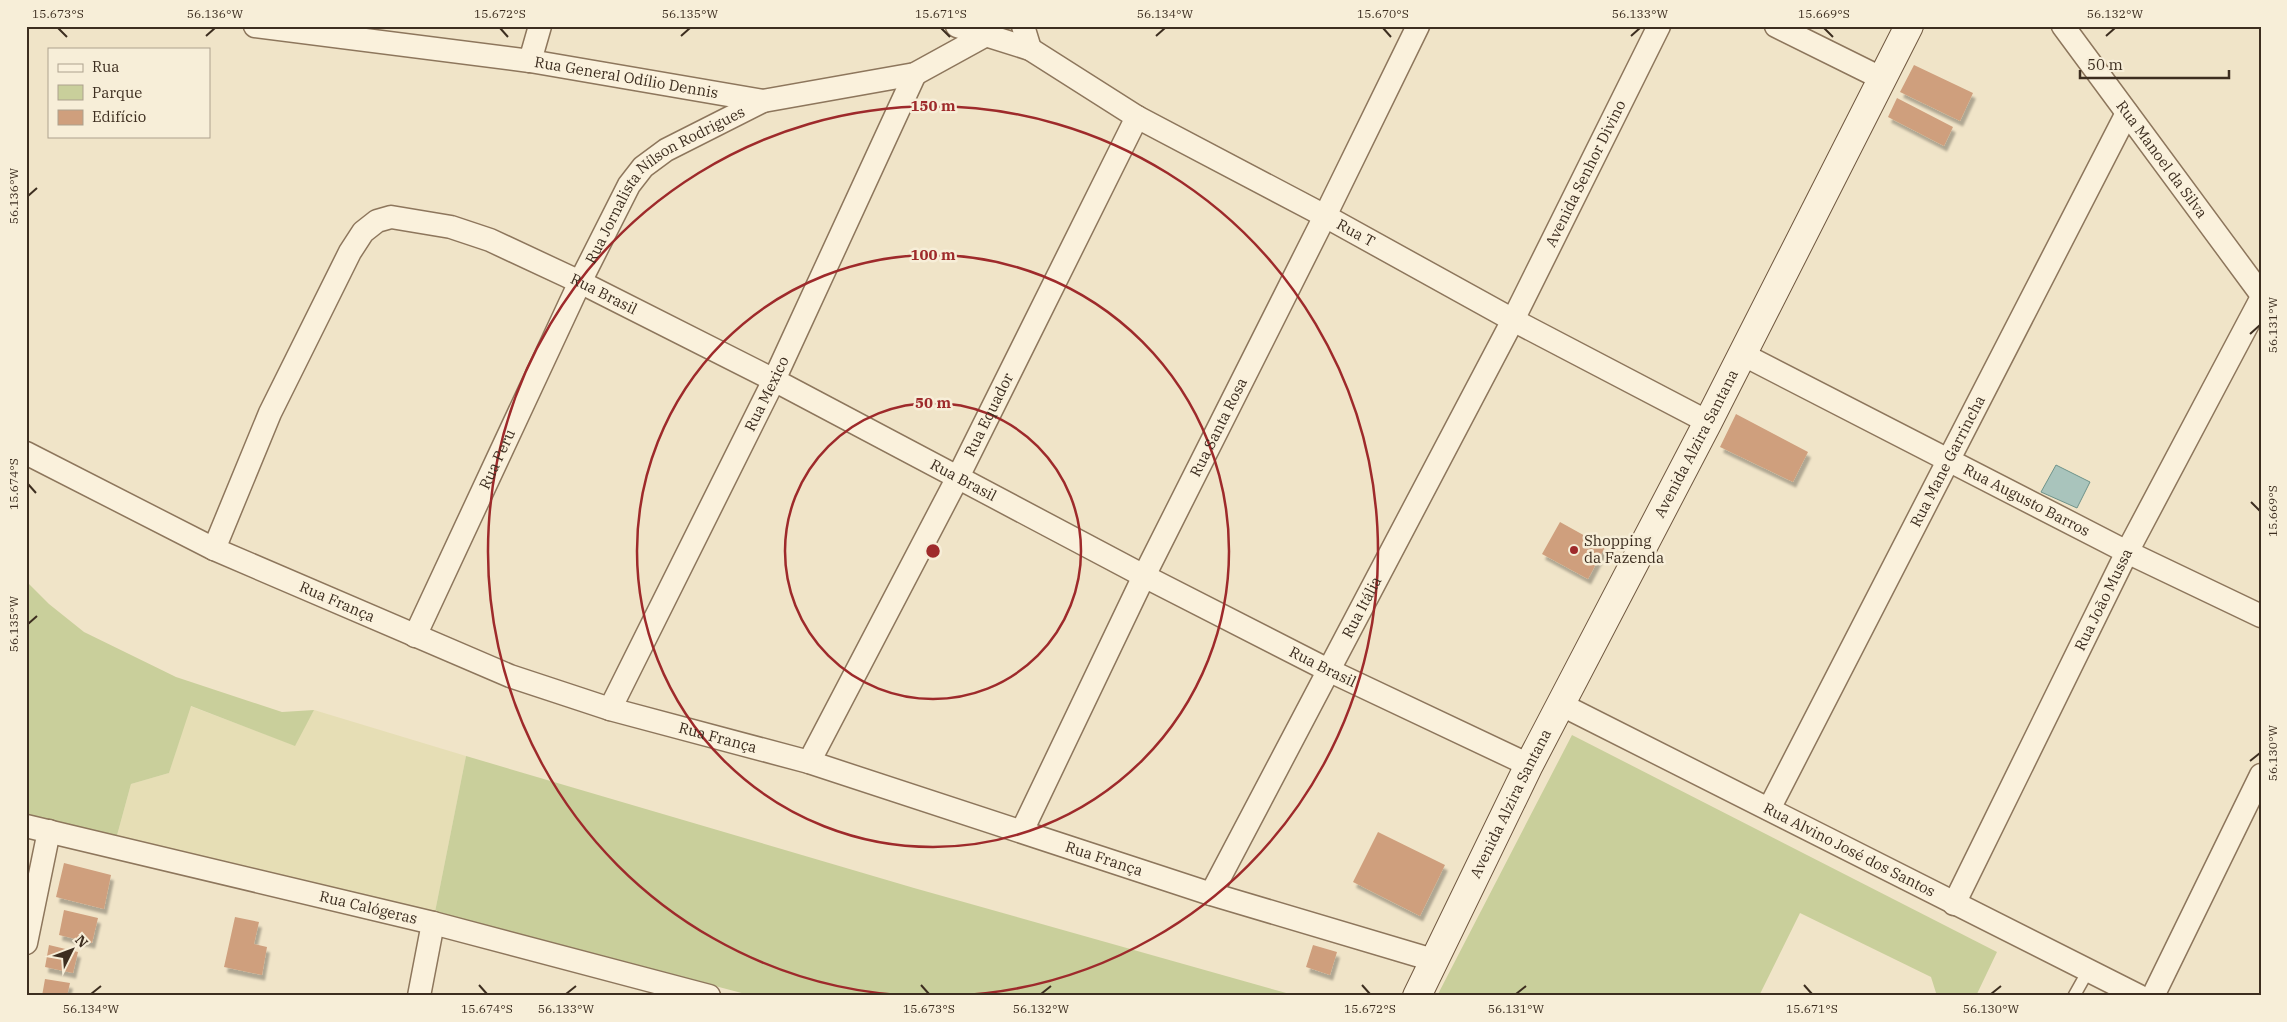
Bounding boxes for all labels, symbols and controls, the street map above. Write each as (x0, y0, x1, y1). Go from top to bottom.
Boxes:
text: 15.673°S (32, 6, 84, 21)
text: 56.136°W (187, 6, 244, 21)
text: 15.672°S (474, 6, 526, 21)
text: 56.135°W (662, 6, 719, 21)
text: 15.671°S (915, 6, 967, 21)
text: 56.134°W (1137, 6, 1194, 21)
text: 15.670°S (1357, 6, 1409, 21)
text: 56.133°W (1612, 6, 1669, 21)
text: 15.669°S (1798, 6, 1850, 21)
text: 56.132°W (2087, 6, 2144, 21)
legend (48, 48, 210, 138)
scale bar (2080, 48, 2228, 80)
street label: Rua General Odílio Dennis (533, 52, 720, 102)
text: 50 m (2087, 55, 2123, 74)
text: Rua (92, 57, 119, 76)
text: Parque (92, 83, 142, 102)
text: 150 m (910, 96, 956, 115)
street label: Avenida Senhor Divino (1541, 97, 1630, 250)
street label: Rua Manoel da Silva (2112, 97, 2212, 222)
street label: Rua Jornalista Nílson Rodrigues (581, 102, 748, 267)
text: Edifício (92, 107, 146, 126)
text: 56.136°W (6, 167, 21, 224)
street label: Rua T (1334, 214, 1379, 251)
text: 100 m (910, 245, 956, 264)
street label: Rua Brasil (568, 269, 641, 318)
text: 56.131°W (2265, 296, 2280, 353)
street label: Rua Mexico (740, 353, 793, 434)
street label: Avenida Alzira Santana (1650, 366, 1742, 521)
street label: Rua Equador (960, 369, 1017, 460)
street label: Rua Santa Rosa (1185, 374, 1251, 480)
street label: Rua Mane Garrincha (1906, 392, 1989, 530)
text: 50 m (915, 393, 951, 412)
street label: Rua Peru (475, 426, 519, 492)
street label: Rua Brasil (927, 455, 1000, 505)
text: 15.674°S (6, 458, 21, 510)
street label: Rua Augusto Barros (1960, 460, 2093, 540)
text: 15.669°S (2265, 485, 2280, 537)
place label: Shopping da Fazenda (1584, 531, 1664, 567)
centre of rings (924, 542, 942, 560)
marker: Shopping da Fazenda (1568, 544, 1580, 556)
street label: Rua João Mussa (2070, 545, 2136, 654)
street label: Rua Itália (1337, 573, 1385, 641)
street label: Rua França (297, 577, 378, 626)
text: 56.135°W (6, 595, 21, 652)
street label: Rua Brasil (1286, 642, 1360, 691)
street label: Rua França (677, 718, 759, 757)
text: 56.130°W (2265, 724, 2280, 781)
street label: Avenida Alzira Santana (1466, 725, 1555, 881)
street label: Rua Alvino José dos Santos (1760, 798, 1939, 901)
street label: Rua França (1063, 837, 1145, 880)
street label: Rua Calógeras (318, 886, 419, 928)
north arrow (48, 924, 98, 974)
text: N (71, 931, 92, 951)
text: 56.134°W (63, 1001, 120, 1016)
text: 15.674°S (461, 1001, 513, 1016)
text: 56.133°W (538, 1001, 595, 1016)
text: 15.673°S (903, 1001, 955, 1016)
text: 56.132°W (1013, 1001, 1070, 1016)
text: 15.672°S (1344, 1001, 1396, 1016)
text: 56.131°W (1488, 1001, 1545, 1016)
text: 15.671°S (1786, 1001, 1838, 1016)
text: 56.130°W (1963, 1001, 2020, 1016)

